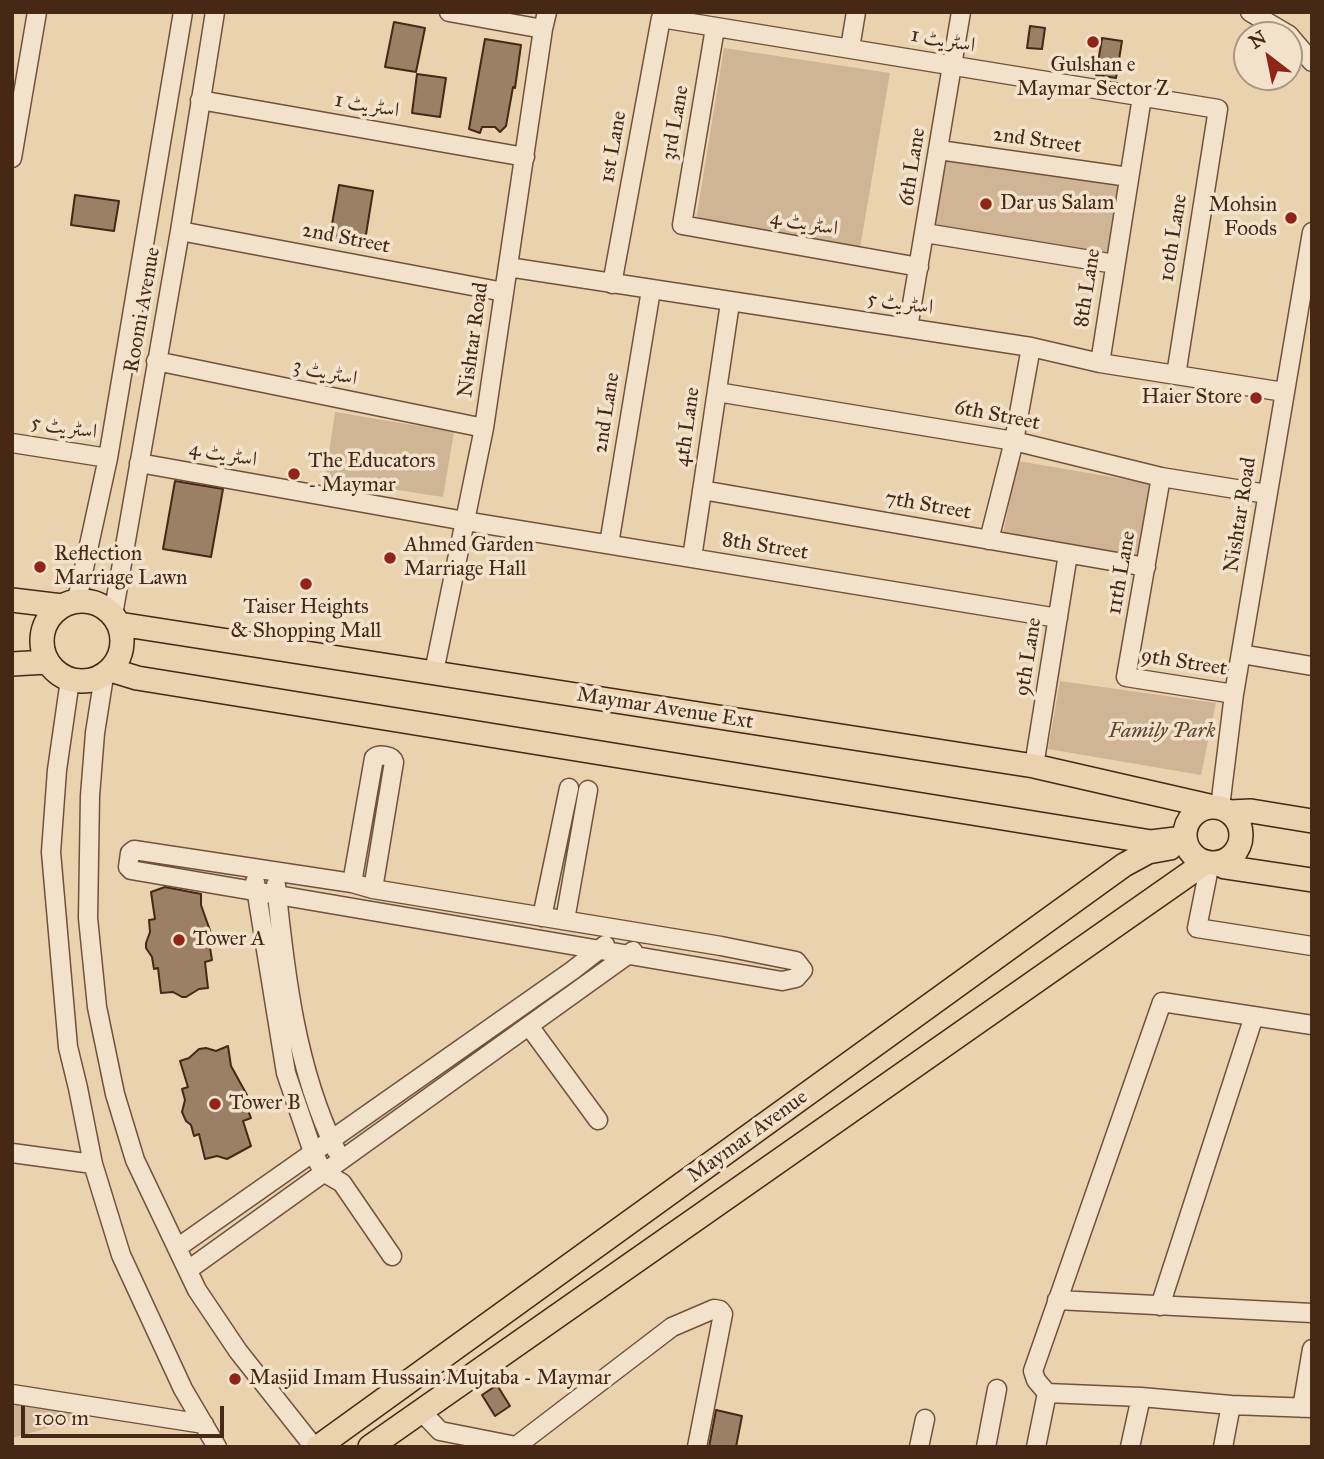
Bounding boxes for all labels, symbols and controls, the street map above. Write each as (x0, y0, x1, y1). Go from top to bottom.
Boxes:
north arrow (1233, 21, 1303, 91)
street label: اسٹریٹ 1 (909, 23, 977, 59)
text: N (1245, 25, 1271, 53)
marker: Gulshan e Maymar Sector Z (1085, 34, 1101, 50)
place label: Gulshan e Maymar Sector Z (1017, 53, 1169, 103)
street label: 3rd Lane (657, 84, 695, 162)
street label: اسٹریٹ 1 (333, 88, 401, 124)
street label: 1st Lane (595, 109, 633, 185)
street label: 2nd Street (991, 122, 1083, 160)
street label: 6th Lane (894, 126, 932, 208)
place label: Dar us Salam (1000, 191, 1114, 217)
street label: 10th Lane (1155, 192, 1193, 284)
place label: Mohsin Foods (1209, 193, 1277, 243)
marker: Dar us Salam (978, 196, 994, 212)
street label: اسٹریٹ 4 (768, 206, 840, 242)
marker: Mohsin Foods (1283, 210, 1299, 226)
street label: 2nd Street (300, 218, 392, 260)
street label: Roomi Avenue (120, 245, 166, 375)
street label: 8th Lane (1069, 247, 1107, 329)
street label: Nishtar Road (453, 281, 495, 399)
street label: اسٹریٹ 5 (865, 287, 935, 321)
street label: اسٹریٹ 3 (291, 354, 359, 392)
street label: 2nd Lane (588, 371, 626, 455)
place label: Haier Store (1141, 385, 1242, 411)
street label: 4th Lane (670, 386, 706, 468)
marker: Haier Store (1248, 390, 1264, 406)
street label: 6th Street (952, 395, 1042, 437)
street label: اسٹریٹ 5 (29, 410, 99, 446)
street label: اسٹریٹ 4 (187, 437, 259, 473)
place label: The Educators - Maymar (308, 449, 435, 499)
street label: Nishtar Road (1219, 456, 1263, 574)
marker: The Educators - Maymar (286, 466, 302, 482)
street label: 7th Street (883, 486, 973, 526)
street label: 8th Street (720, 528, 810, 566)
street label: 11th Lane (1102, 529, 1142, 617)
place label: Ahmed Garden Marriage Hall (404, 533, 534, 583)
place label: Reflection Marriage Lawn (54, 542, 187, 592)
marker: Ahmed Garden Marriage Hall (382, 550, 398, 566)
marker: Reflection Marriage Lawn (32, 559, 48, 575)
marker: Taiser Heights & Shopping Mall (298, 576, 314, 592)
place label: Taiser Heights & Shopping Mall (230, 595, 382, 645)
street label: 9th Lane (1010, 616, 1048, 698)
street label: 9th Street (1139, 644, 1229, 682)
street label: Maymar Avenue Ext (575, 683, 755, 735)
park label: Family Park (1108, 719, 1216, 745)
place label: Tower A (193, 927, 265, 953)
marker: Tower A (171, 932, 187, 948)
street label: Maymar Avenue (683, 1085, 813, 1189)
place label: Tower B (229, 1091, 301, 1117)
marker: Tower B (207, 1096, 223, 1112)
place label: Masjid Imam Hussain Mujtaba - Maymar (249, 1366, 611, 1392)
marker: Masjid Imam Hussain Mujtaba - Maymar (227, 1371, 243, 1387)
scale bar (24, 1392, 228, 1436)
text: 100 m (34, 1405, 89, 1431)

